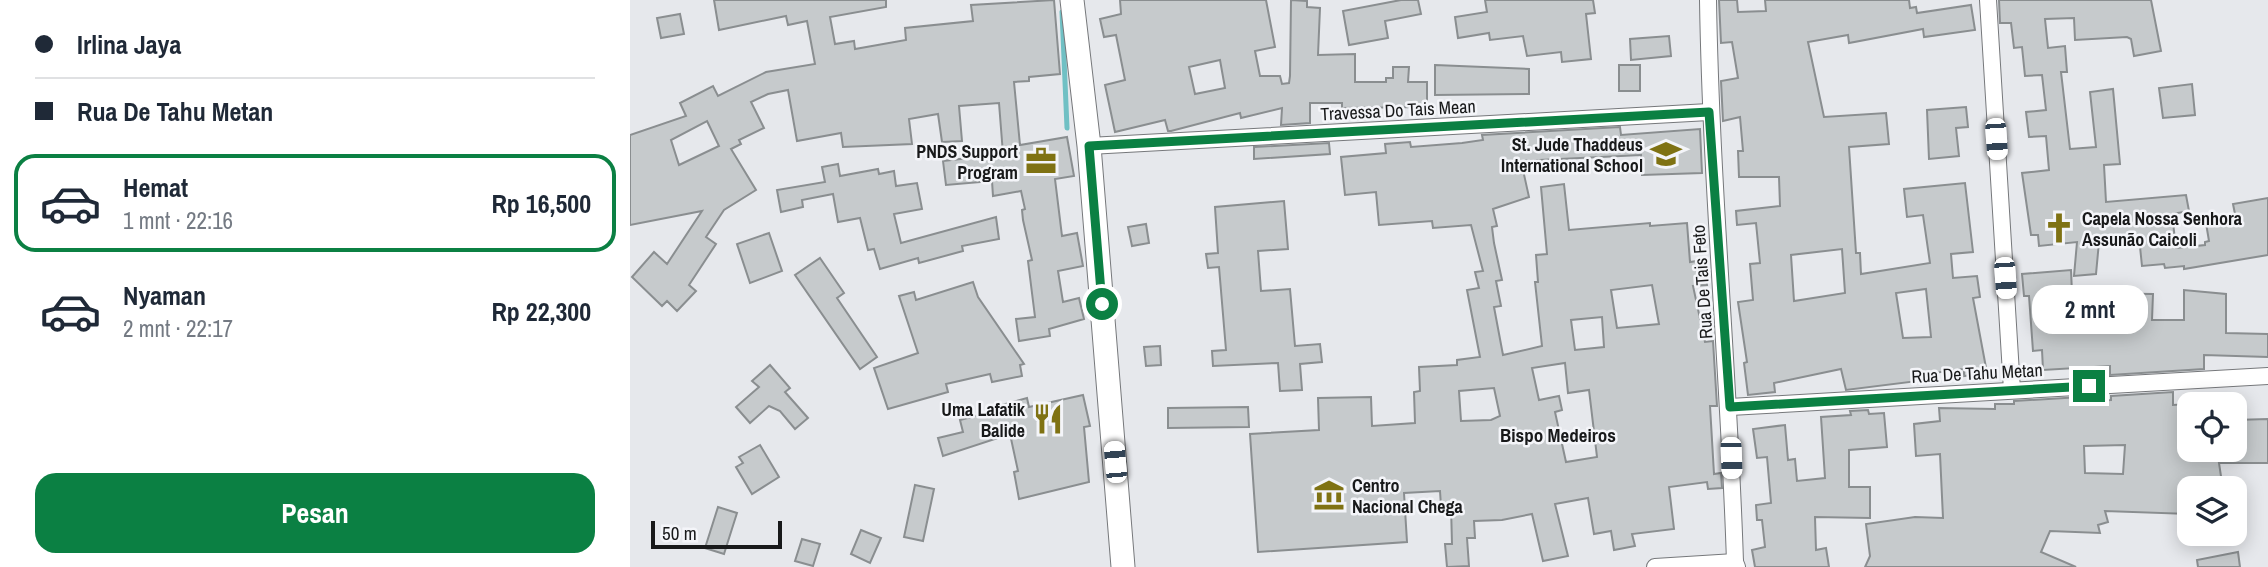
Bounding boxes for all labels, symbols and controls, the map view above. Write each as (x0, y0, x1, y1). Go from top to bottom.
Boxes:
text: Irlina Jaya (77, 27, 181, 62)
street label: Travessa Do Tais Mean (1320, 93, 1476, 127)
text: Rua De Tahu Metan (77, 94, 273, 129)
car (1985, 117, 2008, 161)
place label: St. Jude Thaddeus International School (1501, 132, 1643, 178)
school or university icon: St. Jude Thaddeus International School (1649, 137, 1683, 171)
place label: PNDS Support Program (916, 139, 1018, 185)
office icon: PNDS Support Program (1024, 144, 1058, 178)
text: Hemat (123, 170, 188, 205)
icon: car (39, 172, 102, 235)
text: Rp 16,500 (491, 186, 591, 221)
text: 1 mnt · 22:16 (123, 205, 233, 236)
place label: Capela Nossa Senhora Assunão Caicoli (2082, 206, 2243, 252)
church icon: Capela Nossa Senhora Assunão Caicoli (2042, 211, 2076, 245)
street label: Rua De Tais Feto (1686, 224, 1718, 340)
car (1994, 256, 2017, 300)
text: Nyaman (123, 278, 206, 313)
icon: car (39, 280, 102, 343)
callout: 2 mnt (2031, 284, 2147, 334)
route start (1086, 288, 1118, 320)
text: Rp 22,300 (491, 294, 591, 329)
text: 2 mnt (2065, 294, 2115, 325)
text: 2 mnt · 22:17 (123, 313, 233, 344)
street label: Rua De Tahu Metan (1911, 357, 2043, 389)
route end (2073, 370, 2105, 402)
map controls (2177, 392, 2247, 546)
button: locate (2177, 392, 2247, 462)
place label: Uma Lafatik Balide (941, 397, 1026, 443)
restaurant icon: Uma Lafatik Balide (1031, 402, 1065, 436)
district label: Bispo Medeiros (1500, 422, 1616, 448)
car (1720, 437, 1743, 479)
car (1103, 440, 1128, 484)
button: Pesan (35, 473, 595, 553)
place label: Centro Nacional Chega (1352, 473, 1464, 519)
button: layers (2177, 476, 2247, 546)
museum icon: Centro Nacional Chega (1312, 478, 1346, 512)
scale bar (651, 518, 782, 550)
text: 50 m (662, 520, 697, 546)

